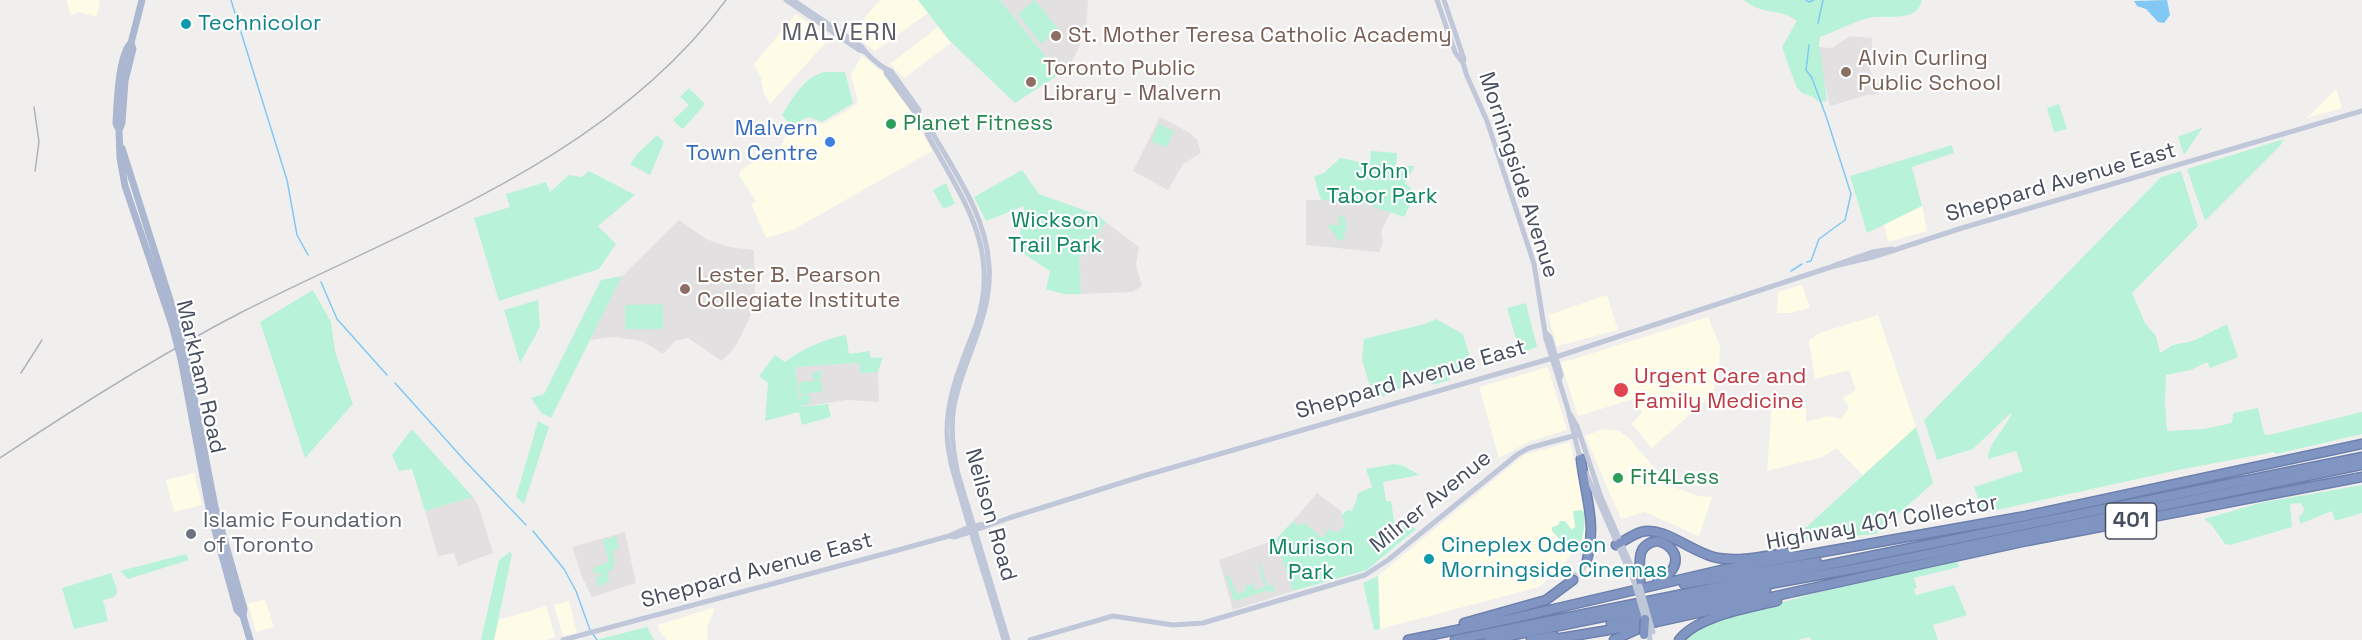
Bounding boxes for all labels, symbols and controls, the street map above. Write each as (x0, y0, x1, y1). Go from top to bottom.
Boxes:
place label: Technicolor (198, 11, 321, 37)
marker: Technicolor (179, 17, 193, 31)
district label: MALVERN (781, 19, 899, 47)
place label: St. Mother Teresa Catholic Academy (1068, 23, 1452, 49)
marker: St. Mother Teresa Catholic Academy (1049, 29, 1063, 43)
place label: Alvin Curling Public School (1858, 46, 2001, 98)
place label: Toronto Public Library - Malvern (1043, 56, 1221, 107)
marker: Alvin Curling Public School (1839, 65, 1853, 79)
street label: Morningside Avenue (1472, 69, 1564, 281)
marker: Toronto Public Library - Malvern (1024, 75, 1038, 89)
place label: Planet Fitness (903, 111, 1053, 137)
place label: Malvern Town Centre (686, 116, 818, 168)
marker: Planet Fitness (884, 117, 898, 131)
marker: Malvern Town Centre (823, 135, 837, 149)
street label: Sheppard Avenue East (1943, 137, 2179, 229)
park label: John Tabor Park (1326, 159, 1438, 210)
park label: Wickson Trail Park (1008, 208, 1102, 260)
place label: Lester B. Pearson Collegiate Institute (697, 263, 900, 314)
marker: Lester B. Pearson Collegiate Institute (678, 282, 692, 296)
street label: Markham Road (170, 298, 230, 456)
street label: Sheppard Avenue East (1293, 334, 1529, 426)
place label: Urgent Care and Family Medicine (1634, 364, 1806, 416)
marker: Urgent Care and Family Medicine (1612, 381, 1630, 399)
street label: Milner Avenue (1365, 445, 1497, 559)
street label: Neilson Road (958, 446, 1022, 584)
place label: Fit4Less (1630, 465, 1719, 491)
marker: Fit4Less (1611, 471, 1625, 485)
street label: Highway 401 Collector (1764, 490, 2000, 556)
road number: 401 (2106, 503, 2156, 539)
place label: Islamic Foundation of Toronto (203, 508, 402, 560)
marker: Islamic Foundation of Toronto (184, 527, 198, 541)
street label: Sheppard Avenue East (638, 527, 876, 615)
place label: Cineplex Odeon Morningside Cinemas (1441, 533, 1667, 584)
park label: Murison Park (1269, 535, 1353, 586)
marker: Cineplex Odeon Morningside Cinemas (1422, 552, 1436, 566)

